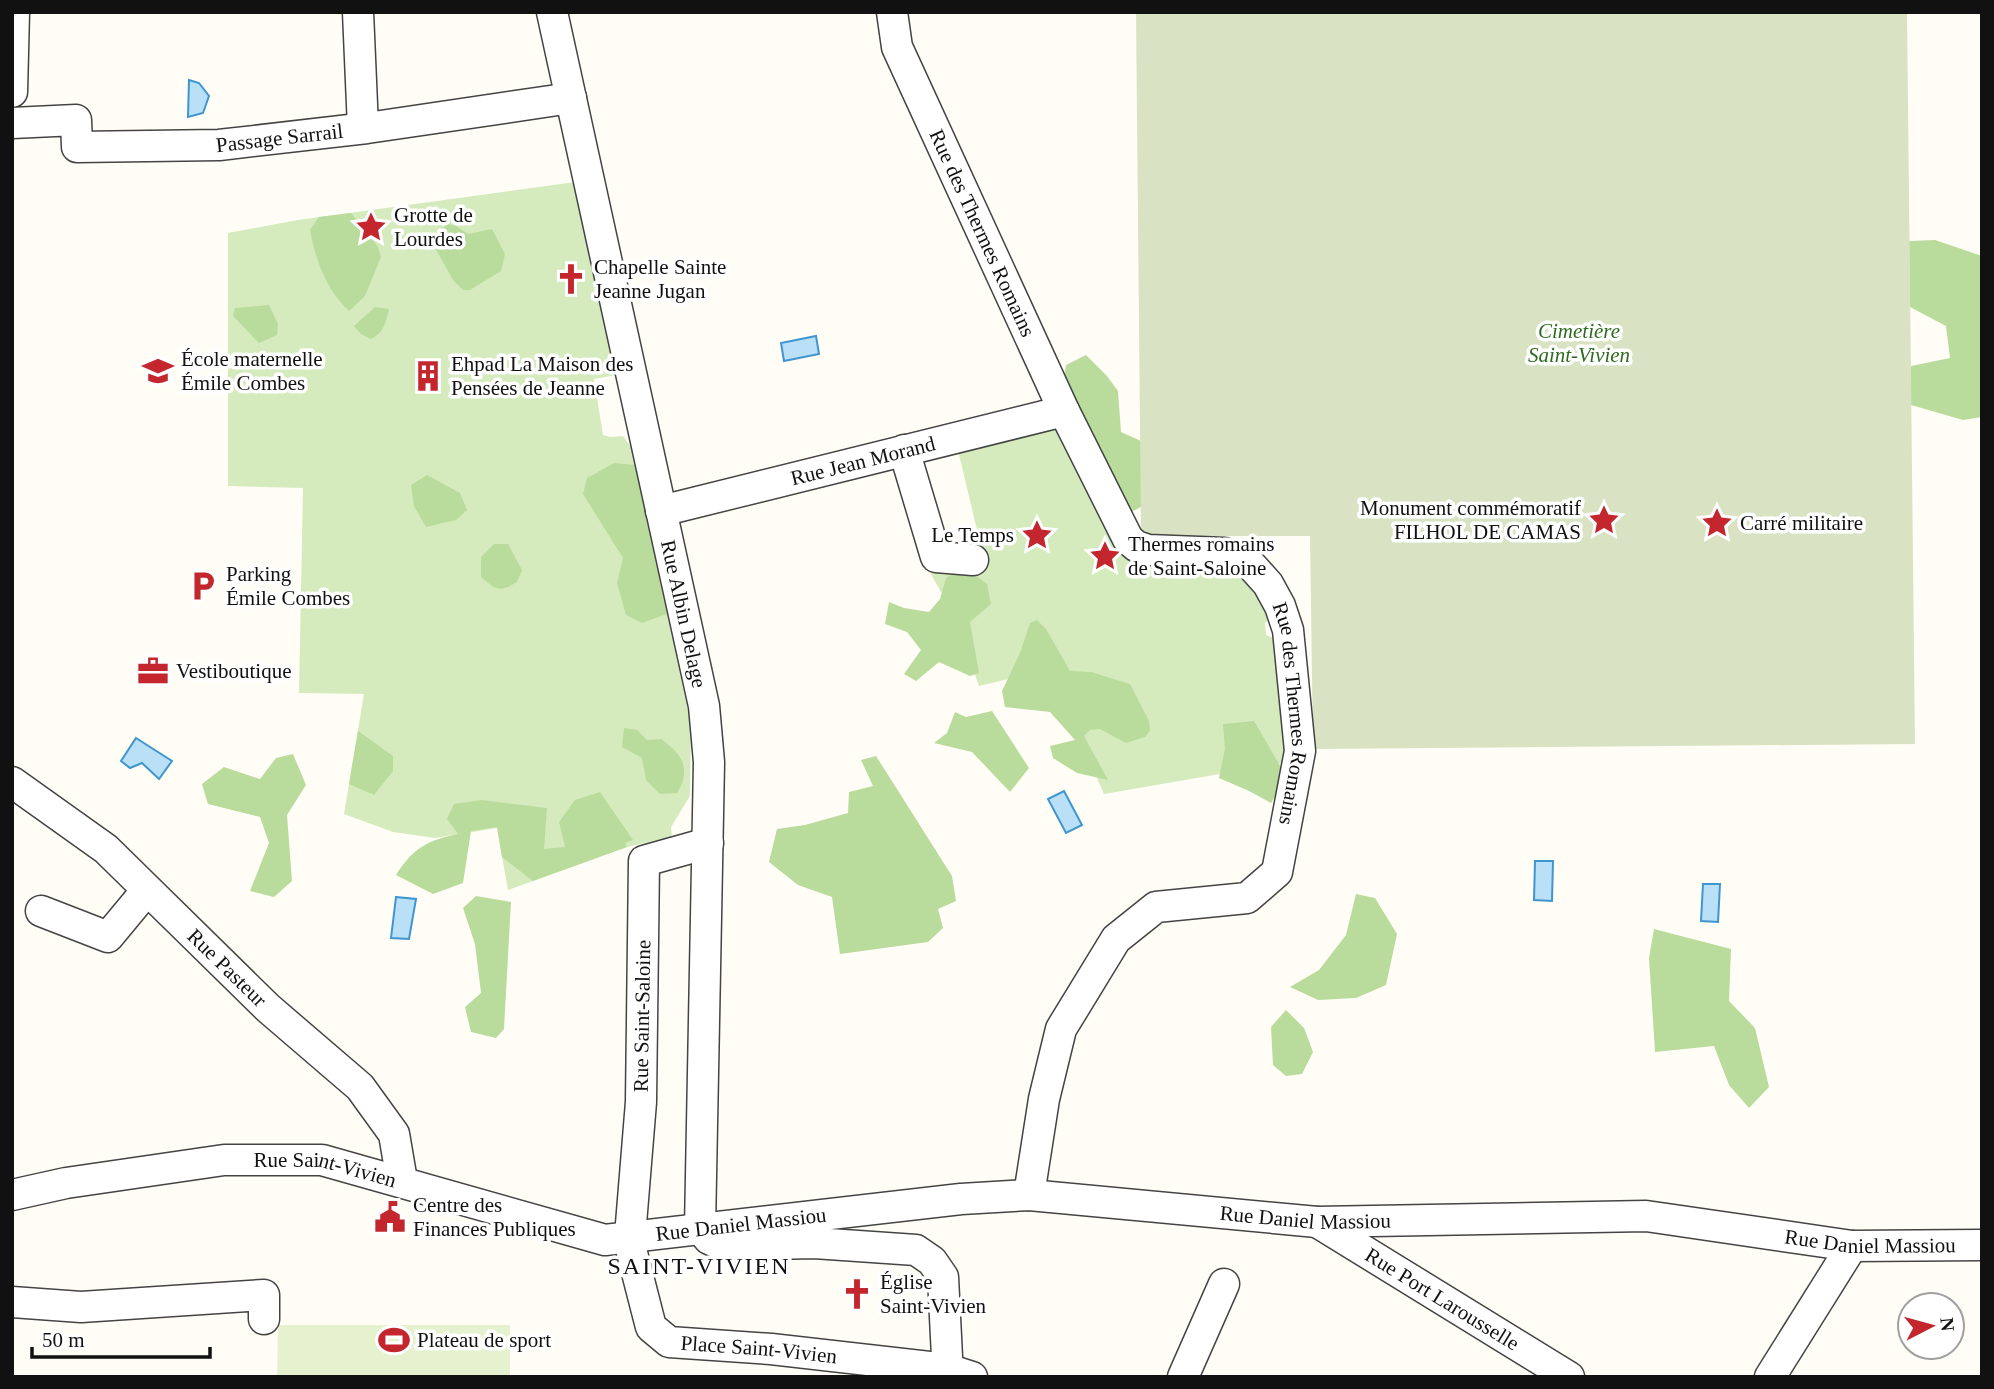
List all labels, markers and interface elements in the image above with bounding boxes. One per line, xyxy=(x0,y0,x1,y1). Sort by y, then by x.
street label: Passage Sarrail xyxy=(215,119,345,157)
street label: Rue des Thermes Romains xyxy=(924,126,1040,340)
place label: Grotte de Lourdes xyxy=(394,203,473,251)
place icon: Grotte de Lourdes xyxy=(354,210,388,244)
place label: Chapelle Sainte Jeanne Jugan xyxy=(594,255,726,303)
church icon: Chapelle Sainte Jeanne Jugan xyxy=(554,262,588,296)
park label: Cimetière Saint-Vivien xyxy=(1528,319,1630,367)
place label: École maternelle Émile Combes xyxy=(181,347,323,395)
place label: Ehpad La Maison des Pensées de Jeanne xyxy=(451,352,634,400)
school or university icon: École maternelle Émile Combes xyxy=(141,354,175,388)
building icon: Ehpad La Maison des Pensées de Jeanne xyxy=(411,359,445,393)
street label: Rue Jean Morand xyxy=(788,431,938,490)
place label: Monument commémoratif FILHOL DE CAMAS xyxy=(1360,496,1581,544)
place icon: Monument commémoratif FILHOL DE CAMAS xyxy=(1587,503,1621,537)
place icon: Carré militaire xyxy=(1700,506,1734,540)
place label: Carré militaire xyxy=(1740,511,1863,535)
place icon: Le Temps xyxy=(1020,518,1054,552)
place label: Le Temps xyxy=(931,523,1014,547)
place label: Thermes romains de Saint-Saloine xyxy=(1128,532,1274,580)
street label: Rue Albin Delage xyxy=(656,538,712,690)
place icon: Thermes romains de Saint-Saloine xyxy=(1088,539,1122,573)
place label: Parking Émile Combes xyxy=(226,562,350,610)
parking icon: Parking Émile Combes xyxy=(186,569,220,603)
street label: Rue des Thermes Romains xyxy=(1268,599,1312,827)
office icon: Vestiboutique xyxy=(136,654,170,688)
place label: Vestiboutique xyxy=(176,659,292,683)
street label: Rue Pasteur xyxy=(183,924,271,1012)
street label: Rue Saint-Saloine xyxy=(629,940,655,1092)
street label: Rue Saint-Vivien xyxy=(253,1148,399,1193)
place label: Centre des Finances Publiques xyxy=(413,1193,576,1241)
public building icon: Centre des Finances Publiques xyxy=(373,1200,407,1234)
street label: Rue Daniel Massiou xyxy=(1219,1201,1392,1234)
street label: Rue Daniel Massiou xyxy=(654,1203,828,1246)
street label: Rue Daniel Massiou xyxy=(1783,1224,1956,1258)
street label: Rue Port Larousselle xyxy=(1361,1243,1524,1355)
district label: SAINT-VIVIEN xyxy=(607,1253,791,1279)
place label: Église Saint-Vivien xyxy=(880,1270,987,1318)
church icon: Église Saint-Vivien xyxy=(840,1277,874,1311)
north arrow xyxy=(1896,1291,1966,1361)
scale bar xyxy=(32,1316,210,1360)
text: N xyxy=(1936,1316,1959,1332)
sports icon: Plateau de sport xyxy=(377,1323,411,1357)
text: 50 m xyxy=(42,1328,85,1352)
place label: Plateau de sport xyxy=(417,1328,551,1352)
street label: Place Saint-Vivien xyxy=(680,1331,839,1368)

